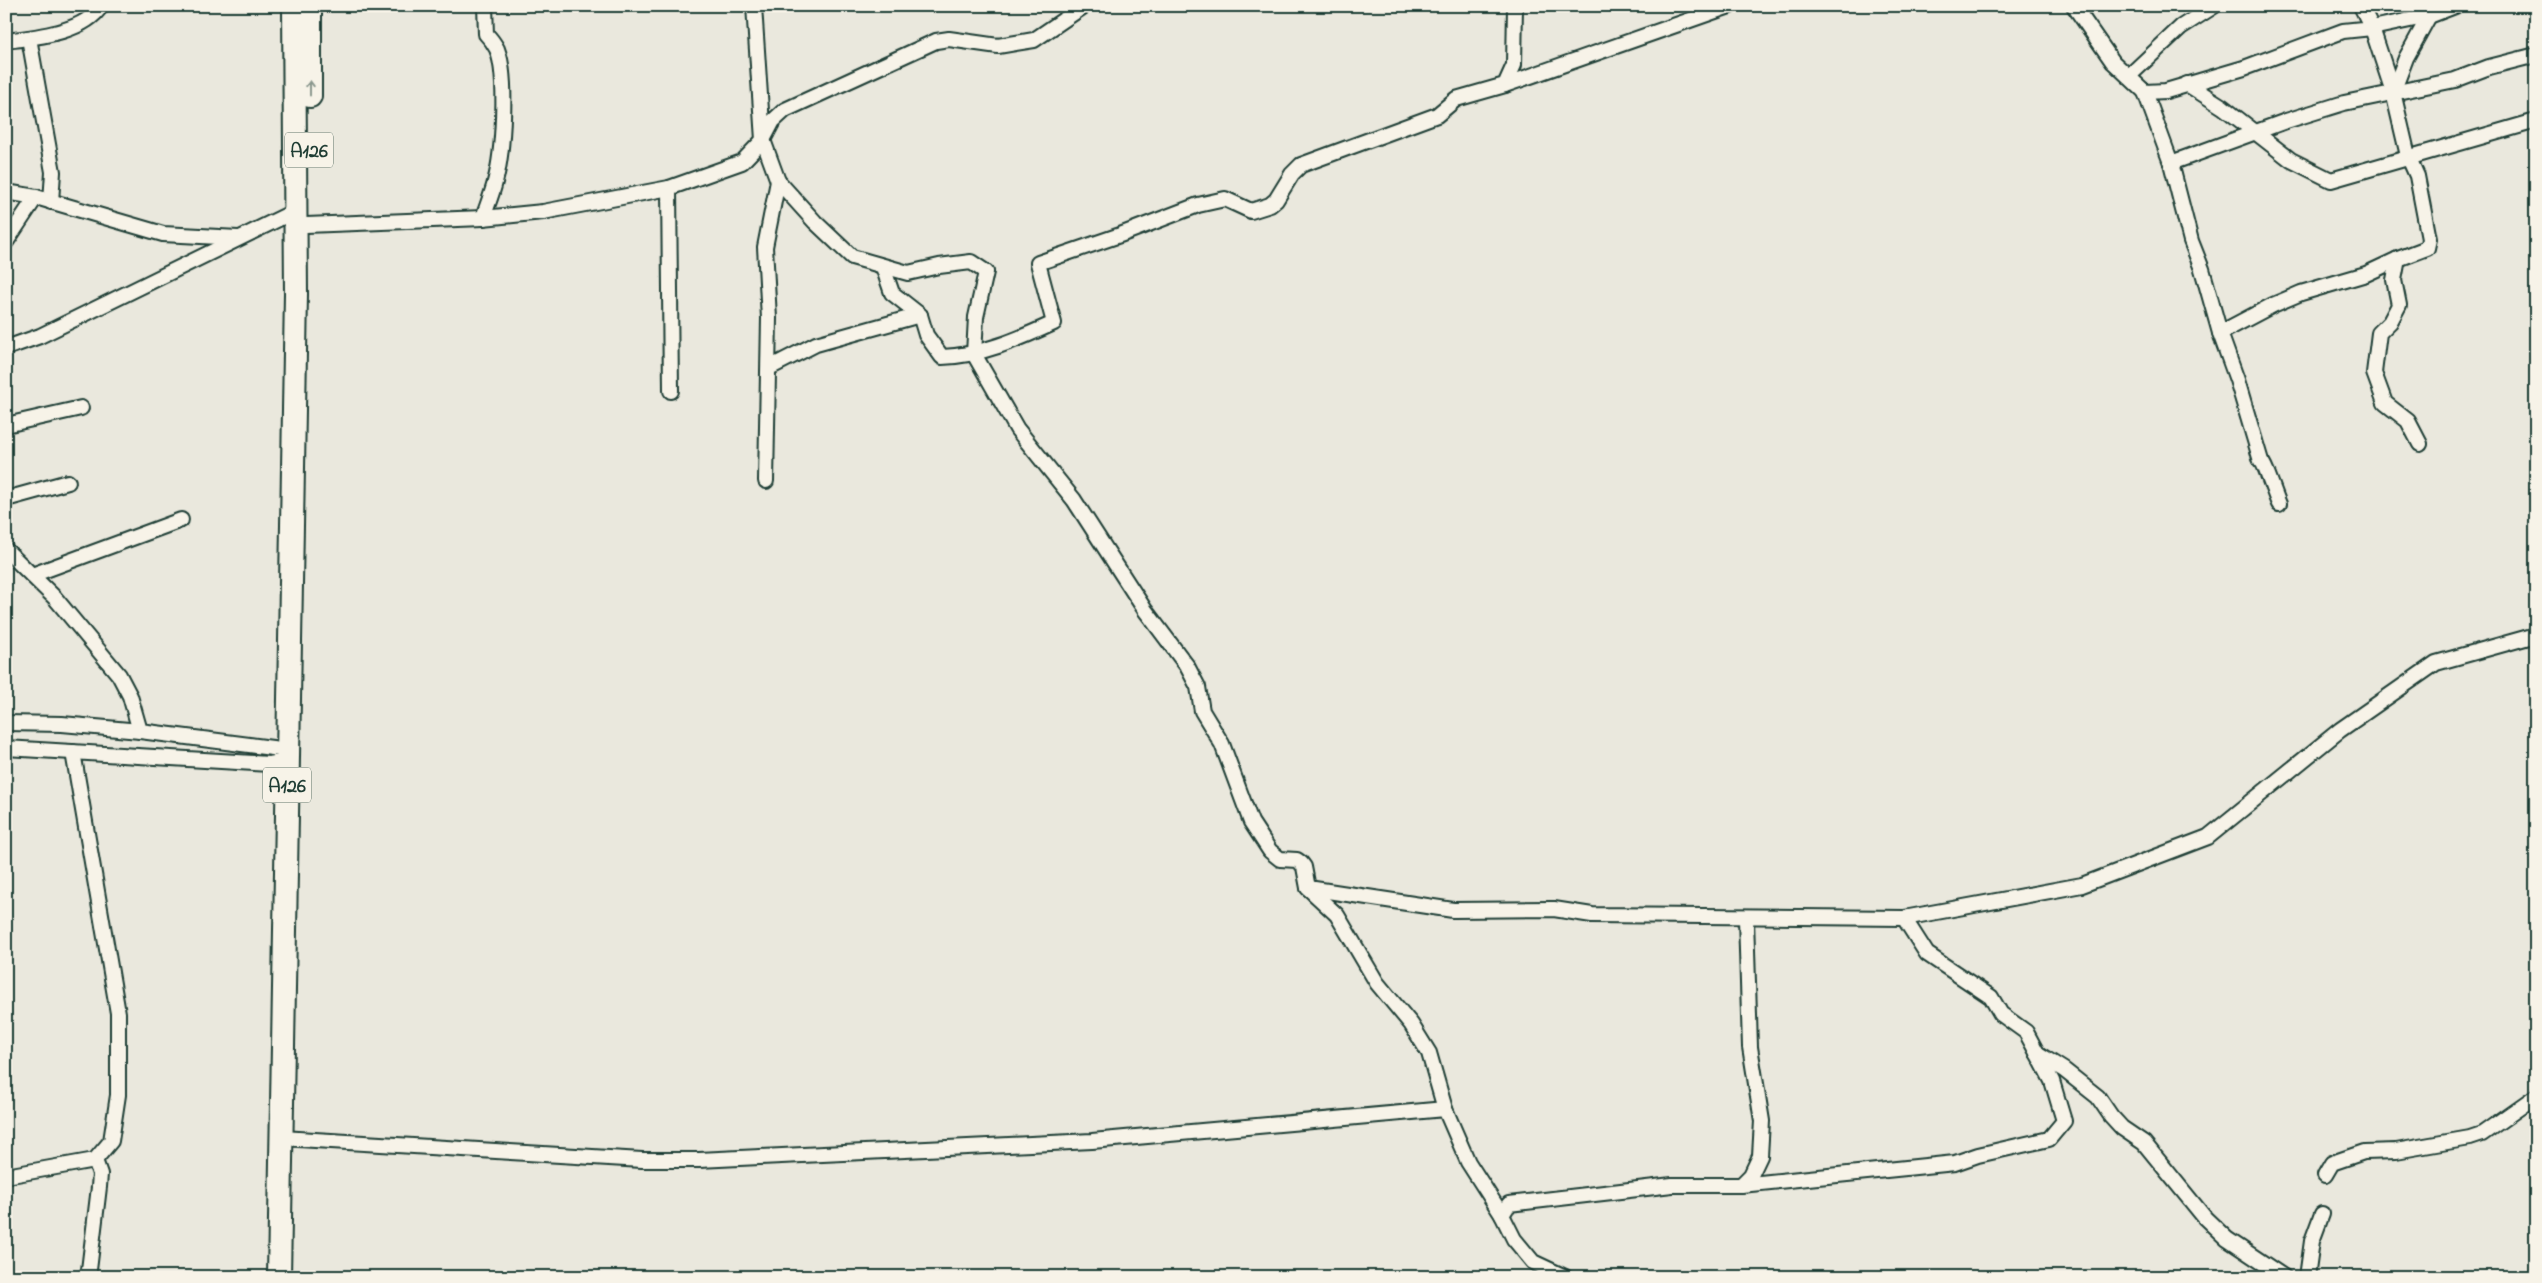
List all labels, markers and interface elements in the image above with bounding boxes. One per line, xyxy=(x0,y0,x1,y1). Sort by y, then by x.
one-way arrow xyxy=(305,81,315,97)
road number: A126 xyxy=(285,132,333,168)
road number: A126 xyxy=(263,768,311,802)

